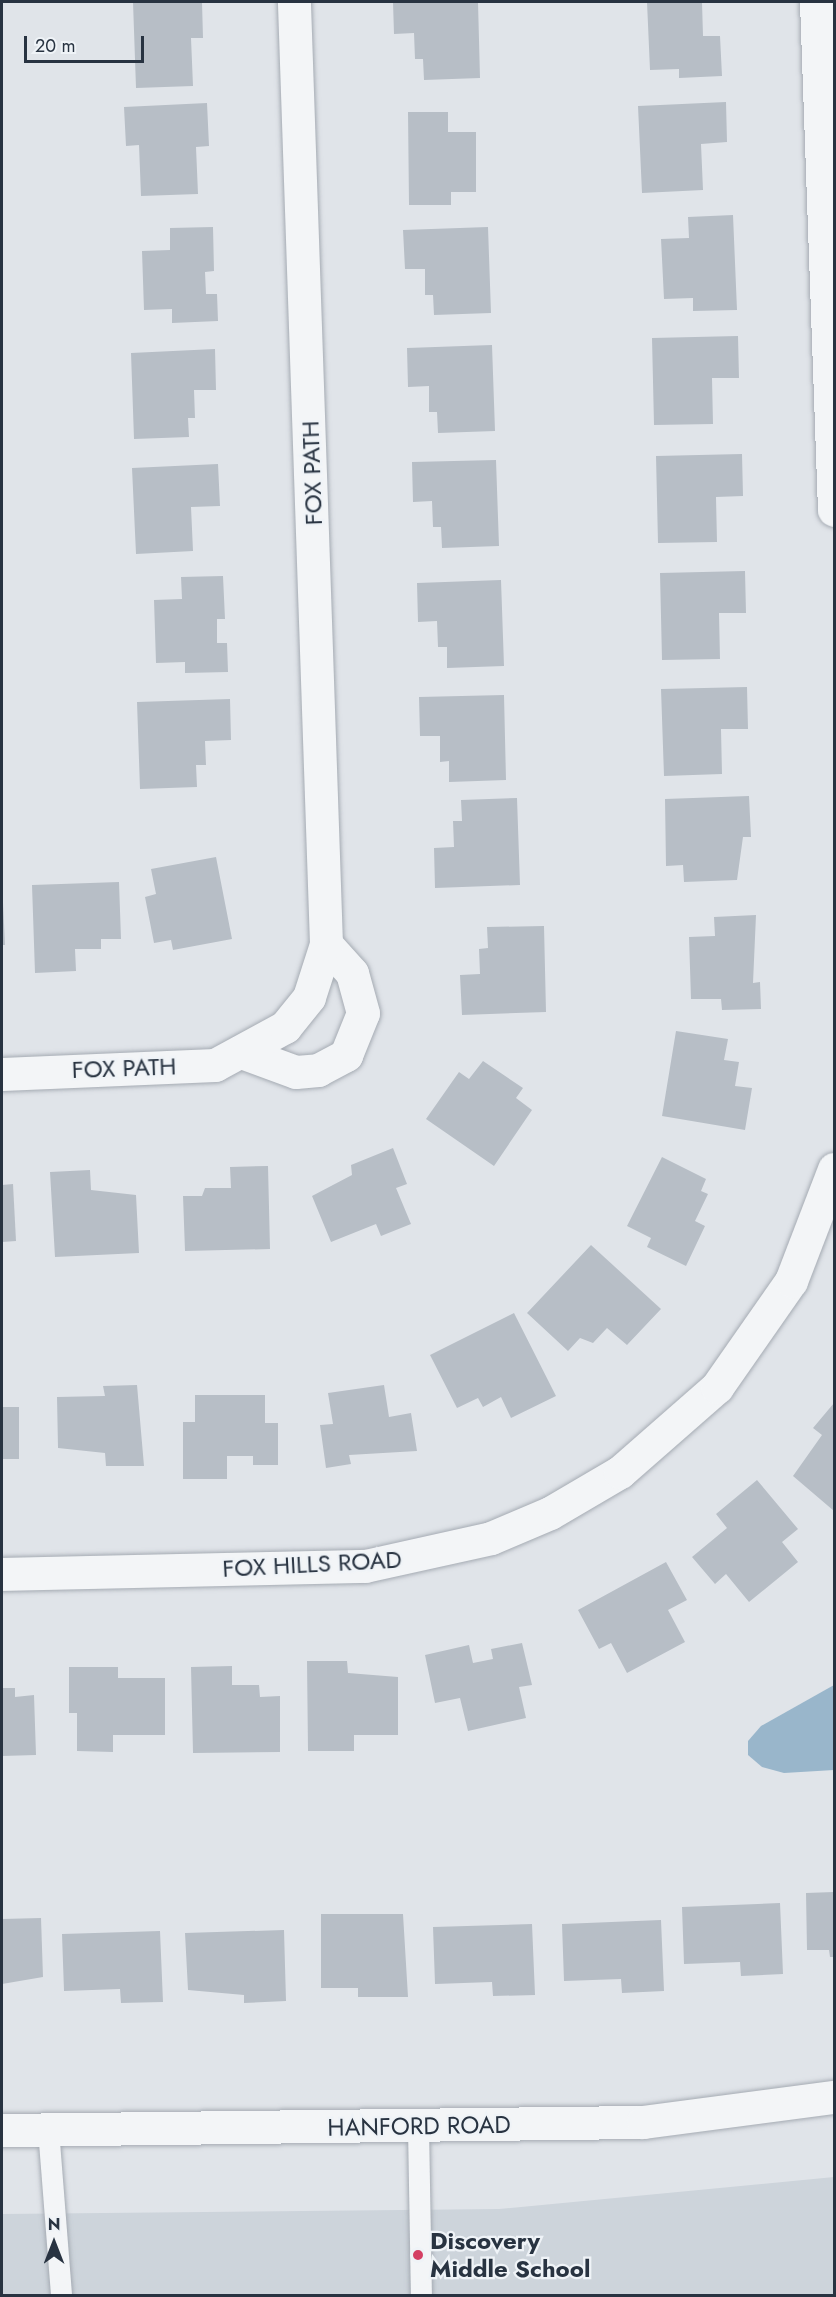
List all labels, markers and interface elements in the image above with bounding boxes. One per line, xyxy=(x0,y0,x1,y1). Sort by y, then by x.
scale bar xyxy=(27,24,147,62)
text: 20 m xyxy=(35,33,75,59)
street label: FOX PATH xyxy=(296,420,328,526)
street label: FOX PATH xyxy=(71,1052,177,1084)
street label: FOX HILLS ROAD xyxy=(222,1545,402,1583)
street label: HANFORD ROAD xyxy=(327,2110,511,2142)
north arrow xyxy=(24,2213,84,2273)
text: N xyxy=(48,2213,60,2236)
place label: Discovery Middle School xyxy=(430,2227,590,2283)
marker: Discovery Middle School xyxy=(411,2248,425,2262)

